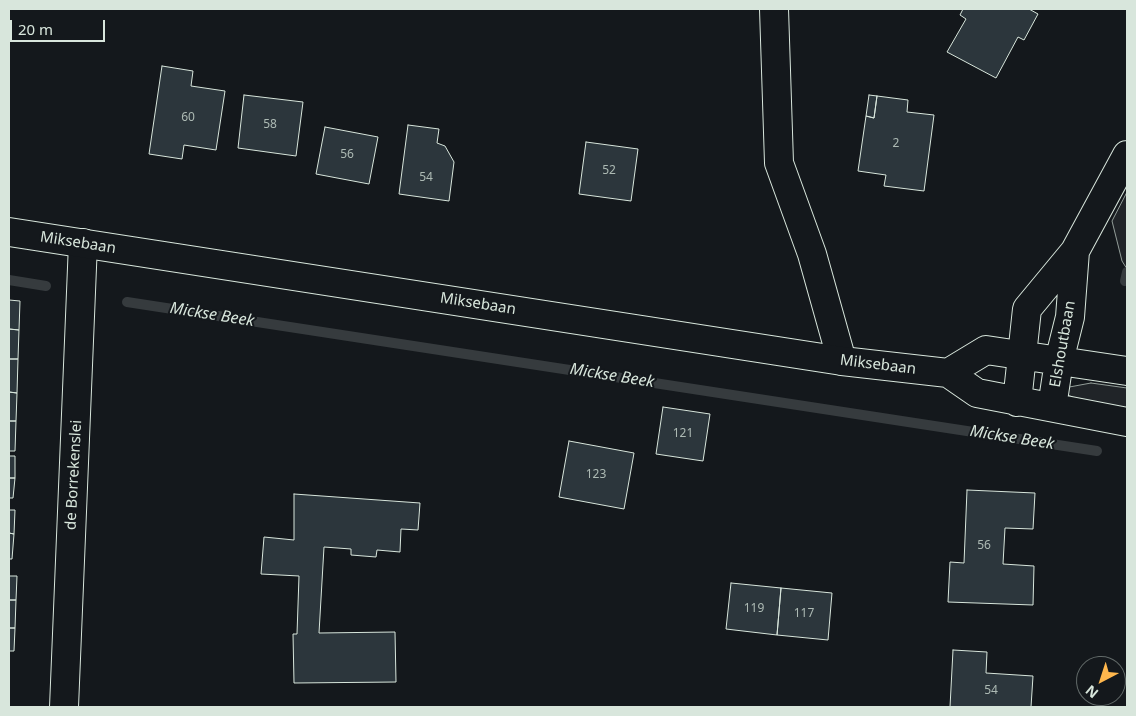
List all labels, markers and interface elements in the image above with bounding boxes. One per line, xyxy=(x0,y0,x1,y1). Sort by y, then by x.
scale bar xyxy=(12,10,108,42)
text: 20 m xyxy=(18,19,53,39)
house number: 60 xyxy=(181,111,195,125)
house number: 58 xyxy=(263,118,277,132)
house number: 2 xyxy=(893,137,899,151)
house number: 56 xyxy=(340,148,354,162)
house number: 52 xyxy=(602,164,616,178)
house number: 54 xyxy=(419,171,433,185)
street label: Miksebaan xyxy=(39,228,117,258)
street label: Miksebaan xyxy=(439,289,517,319)
water label: Mickse Beek xyxy=(168,299,256,331)
street label: Elshoutbaan xyxy=(1047,299,1079,389)
street label: Miksebaan xyxy=(839,351,917,379)
water label: Mickse Beek xyxy=(568,360,656,392)
street label: de Borrekenslei xyxy=(62,420,86,530)
water label: Mickse Beek xyxy=(968,422,1056,454)
house number: 121 xyxy=(673,427,693,441)
house number: 123 xyxy=(586,468,606,482)
house number: 56 xyxy=(977,539,991,553)
house number: 119 xyxy=(744,602,764,616)
house number: 117 xyxy=(794,607,814,621)
north arrow xyxy=(1076,656,1126,706)
text: N xyxy=(1081,681,1102,703)
house number: 54 xyxy=(984,684,998,698)

